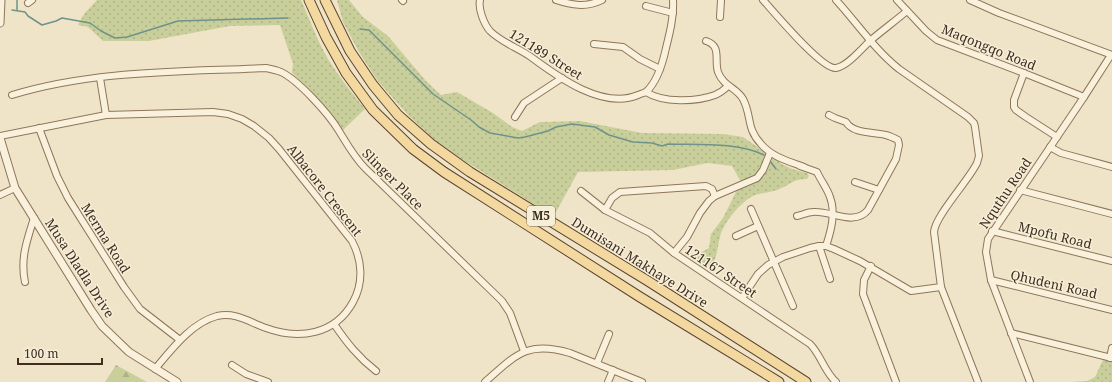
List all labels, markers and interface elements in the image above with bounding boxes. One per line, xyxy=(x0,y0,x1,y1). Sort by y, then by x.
street label: Maqongqo Road xyxy=(939,20,1039,74)
street label: 121189 Street xyxy=(506,24,586,84)
street label: Albacore Crescent xyxy=(283,140,367,240)
street label: Slinger Place xyxy=(358,144,428,214)
street label: Nquthu Road xyxy=(975,154,1035,232)
street label: Merma Road xyxy=(77,199,135,277)
road number: M5 xyxy=(527,206,555,226)
street label: Dumisani Makhaye Drive xyxy=(568,213,712,311)
street label: Musa Dladla Drive xyxy=(41,215,119,321)
street label: Mpofu Road xyxy=(1016,217,1094,253)
street label: 121167 Street xyxy=(681,240,761,302)
street label: Qhudeni Road xyxy=(1009,265,1099,303)
scale bar xyxy=(18,340,102,366)
text: 100 m xyxy=(24,345,59,362)

